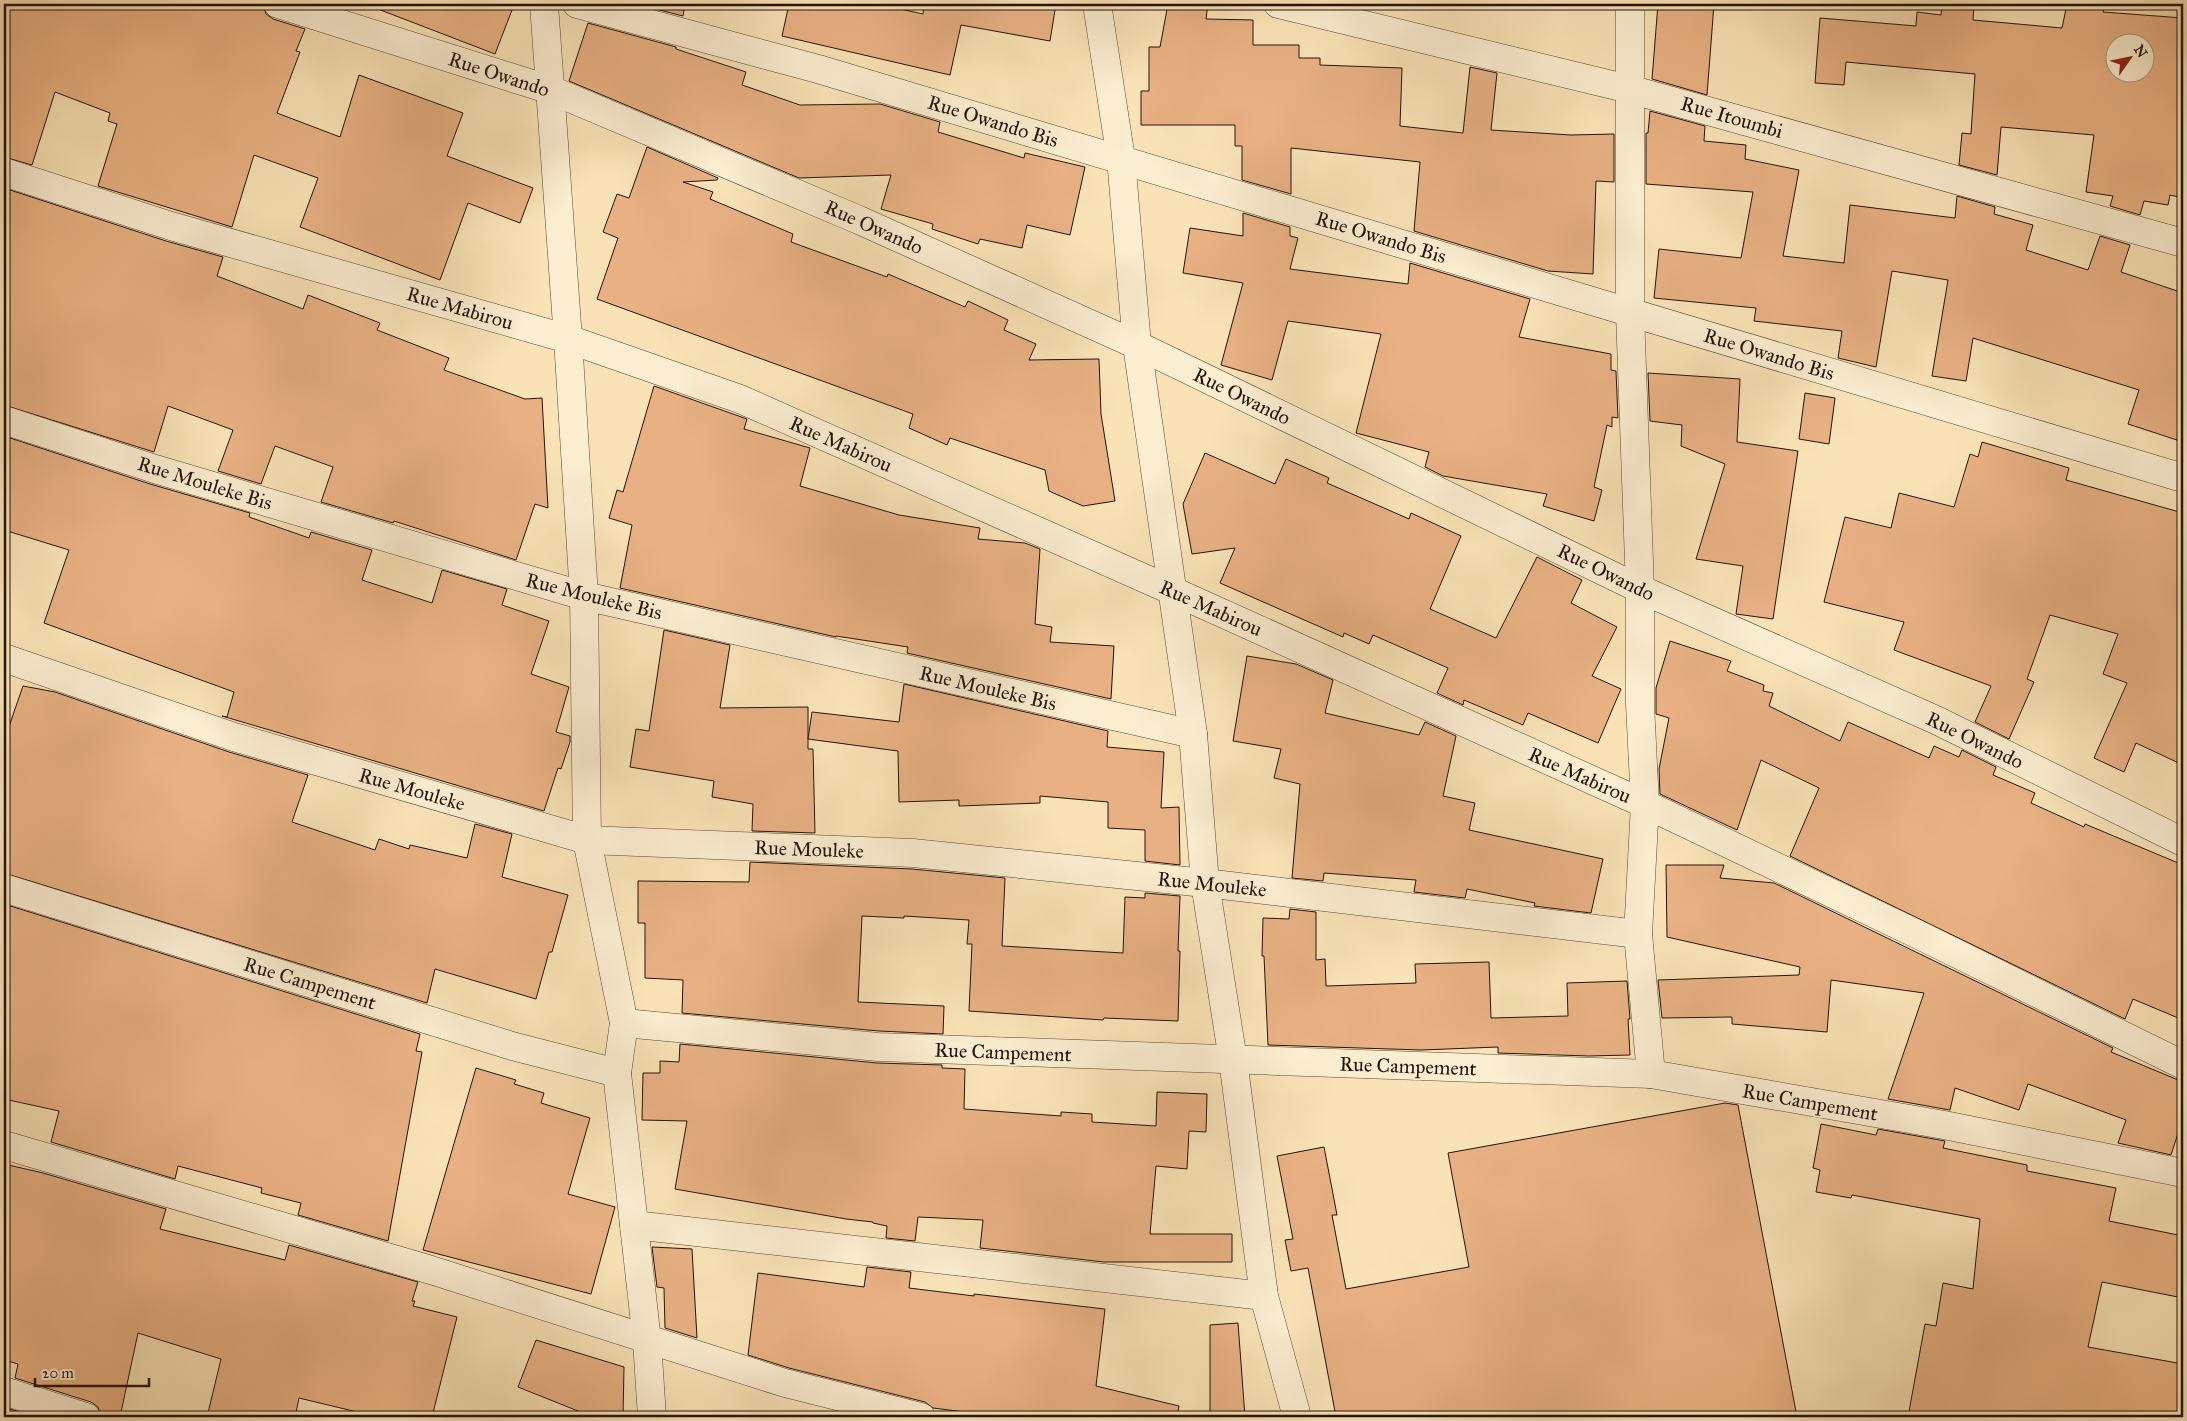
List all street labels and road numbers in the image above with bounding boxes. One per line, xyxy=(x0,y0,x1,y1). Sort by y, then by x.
street label: Rue Owando xyxy=(445,46,553,102)
street label: Rue Owando Bis xyxy=(925,90,1061,152)
street label: Rue Itoumbi xyxy=(1678,91,1786,143)
street label: Rue Owando xyxy=(821,195,927,259)
street label: Rue Owando Bis xyxy=(1313,206,1449,268)
street label: Rue Mabirou xyxy=(404,281,516,335)
street label: Rue Owando Bis xyxy=(1701,323,1837,385)
street label: Rue Owando xyxy=(1190,362,1294,430)
street label: Rue Mabirou xyxy=(786,411,896,477)
street label: Rue Mouleke Bis xyxy=(135,451,275,515)
street label: Rue Owando xyxy=(1554,538,1658,606)
street label: Rue Mouleke Bis xyxy=(523,567,665,625)
street label: Rue Mabirou xyxy=(1156,575,1266,641)
street label: Rue Mouleke Bis xyxy=(917,661,1059,715)
street label: Rue Owando xyxy=(1923,706,2027,774)
street label: Rue Mabirou xyxy=(1525,742,1635,808)
street label: Rue Mouleke xyxy=(356,762,468,816)
street label: Rue Mouleke xyxy=(754,835,864,863)
street label: Rue Mouleke xyxy=(1156,866,1268,902)
street label: Rue Campement xyxy=(241,951,379,1015)
street label: Rue Campement xyxy=(934,1038,1072,1066)
street label: Rue Campement xyxy=(1339,1052,1477,1080)
street label: Rue Campement xyxy=(1740,1078,1880,1126)

